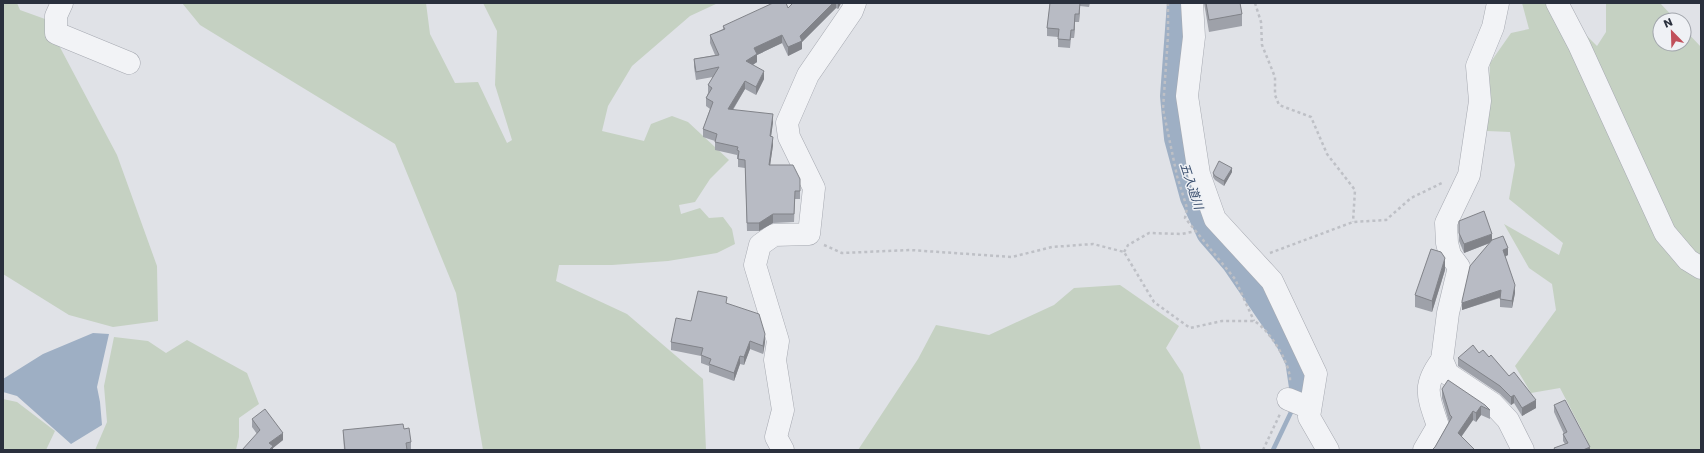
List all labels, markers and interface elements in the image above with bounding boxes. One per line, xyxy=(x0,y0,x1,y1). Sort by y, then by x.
north arrow xyxy=(1652,12,1692,52)
text: N xyxy=(1661,14,1675,32)
water label: 五入道川 xyxy=(1176,161,1208,213)

